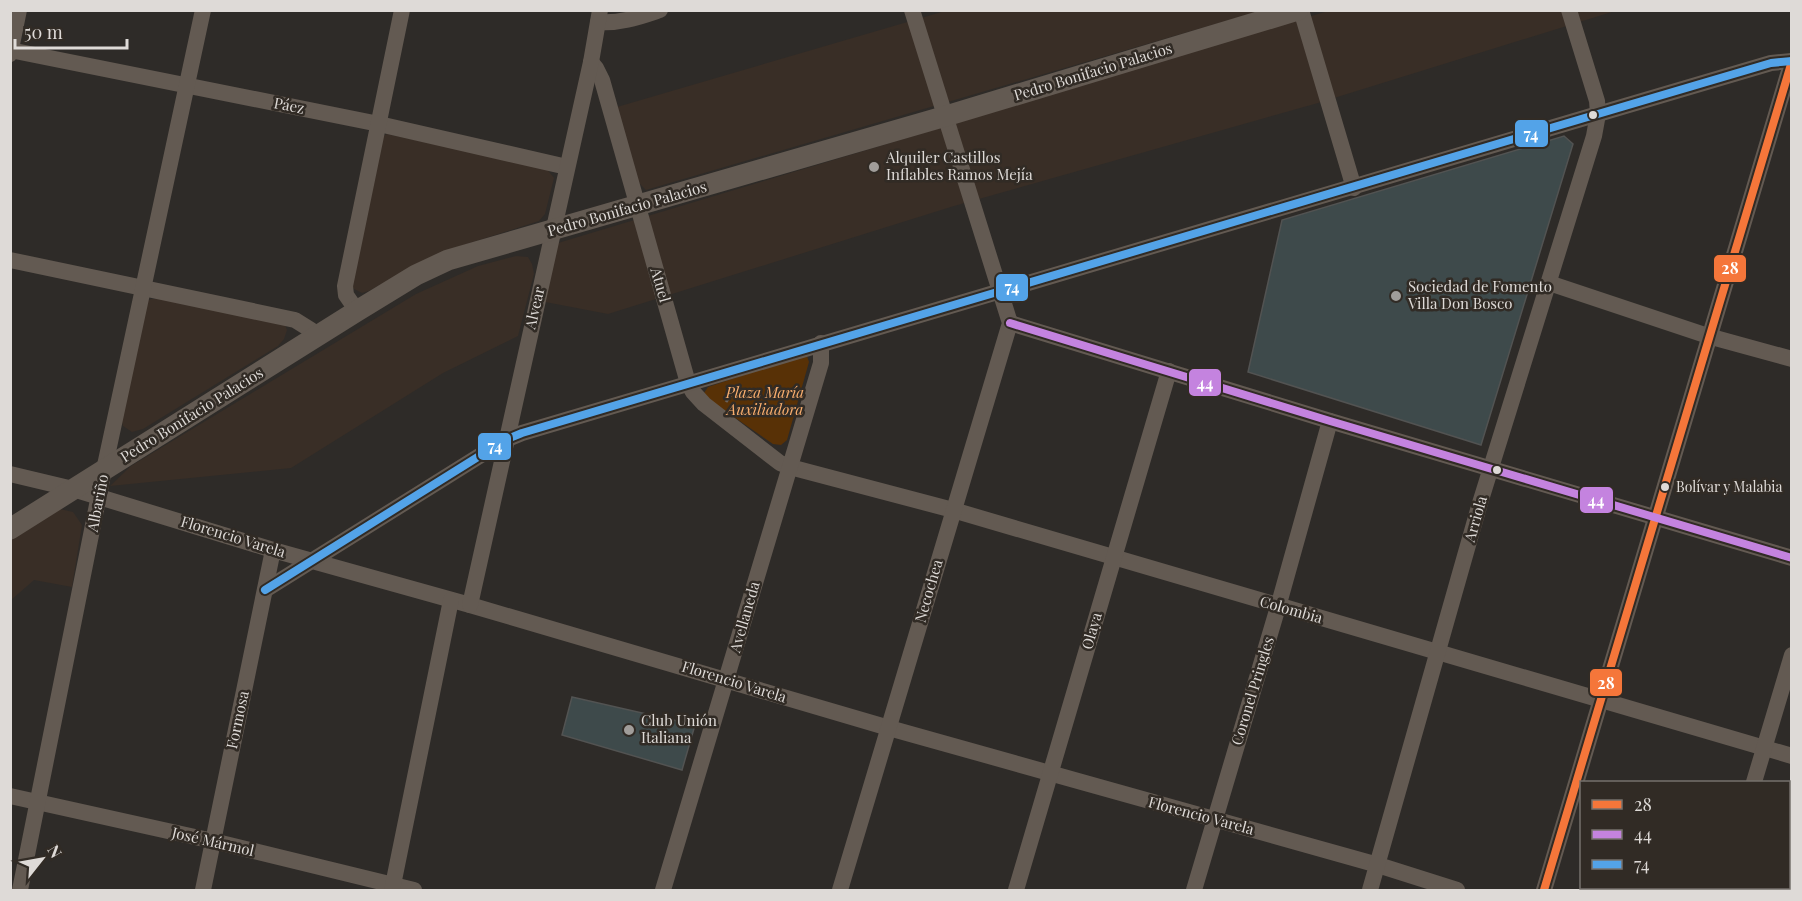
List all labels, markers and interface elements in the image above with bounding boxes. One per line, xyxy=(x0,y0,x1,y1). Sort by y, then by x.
scale bar xyxy=(15,12,128,50)
text: 50 m xyxy=(24,20,63,44)
street label: Pedro Bonifacio Palacios xyxy=(1011,37,1174,105)
street label: Páez xyxy=(272,92,306,118)
unlabelled marker xyxy=(1587,109,1599,121)
line badge: 74 xyxy=(1514,119,1549,148)
text: 74 xyxy=(1524,123,1538,144)
place label: Alquiler Castillos Inflables Ramos Mejía xyxy=(885,147,1033,184)
marker: Alquiler Castillos Inflables Ramos Mejía xyxy=(867,160,881,174)
street label: Pedro Bonifacio Palacios xyxy=(545,176,709,240)
line badge: 28 xyxy=(1713,254,1747,283)
text: 28 xyxy=(1721,257,1739,278)
street label: Atuel xyxy=(646,264,675,304)
line badge: 74 xyxy=(995,273,1029,302)
text: 74 xyxy=(1005,276,1019,297)
place label: Sociedad de Fomento Villa Don Bosco xyxy=(1407,276,1552,313)
street label: Alvear xyxy=(519,284,549,332)
marker: Sociedad de Fomento Villa Don Bosco xyxy=(1389,289,1403,303)
street label: Pedro Bonifacio Palacios xyxy=(116,362,267,466)
line badge: 44 xyxy=(1188,368,1222,397)
text: 44 xyxy=(1197,372,1213,393)
park label: Plaza María Auxiliadora xyxy=(725,382,804,419)
line badge: 74 xyxy=(477,432,512,461)
text: 74 xyxy=(488,435,502,456)
unlabelled marker xyxy=(1491,464,1503,476)
street label: Albariño xyxy=(81,472,112,534)
place label: Bolívar y Malabia xyxy=(1676,477,1782,496)
marker: Bolívar y Malabia xyxy=(1659,481,1671,493)
line badge: 44 xyxy=(1579,486,1614,514)
text: 44 xyxy=(1588,489,1604,510)
street label: Arriola xyxy=(1459,493,1491,545)
street label: Florencio Varela xyxy=(178,511,289,562)
street label: Necochea xyxy=(910,556,947,625)
street label: Avellaneda xyxy=(724,578,764,656)
street label: Colombia xyxy=(1258,591,1325,628)
street label: Olaya xyxy=(1076,609,1106,652)
street label: Coronel Pringles xyxy=(1226,634,1278,748)
street label: Florencio Varela xyxy=(679,656,790,707)
line badge: 28 xyxy=(1589,668,1623,697)
text: 28 xyxy=(1597,672,1615,693)
street label: Formosa xyxy=(221,688,253,751)
place label: Club Unión Italiana xyxy=(641,710,717,747)
marker: Club Unión Italiana xyxy=(622,723,636,737)
legend xyxy=(1580,781,1790,889)
street label: Florencio Varela xyxy=(1146,791,1257,839)
text: 28 xyxy=(1634,792,1652,816)
street label: José Mármol xyxy=(169,822,256,860)
text: 44 xyxy=(1634,822,1652,846)
north arrow xyxy=(12,829,72,889)
text: N xyxy=(43,841,67,862)
text: 74 xyxy=(1634,852,1650,876)

